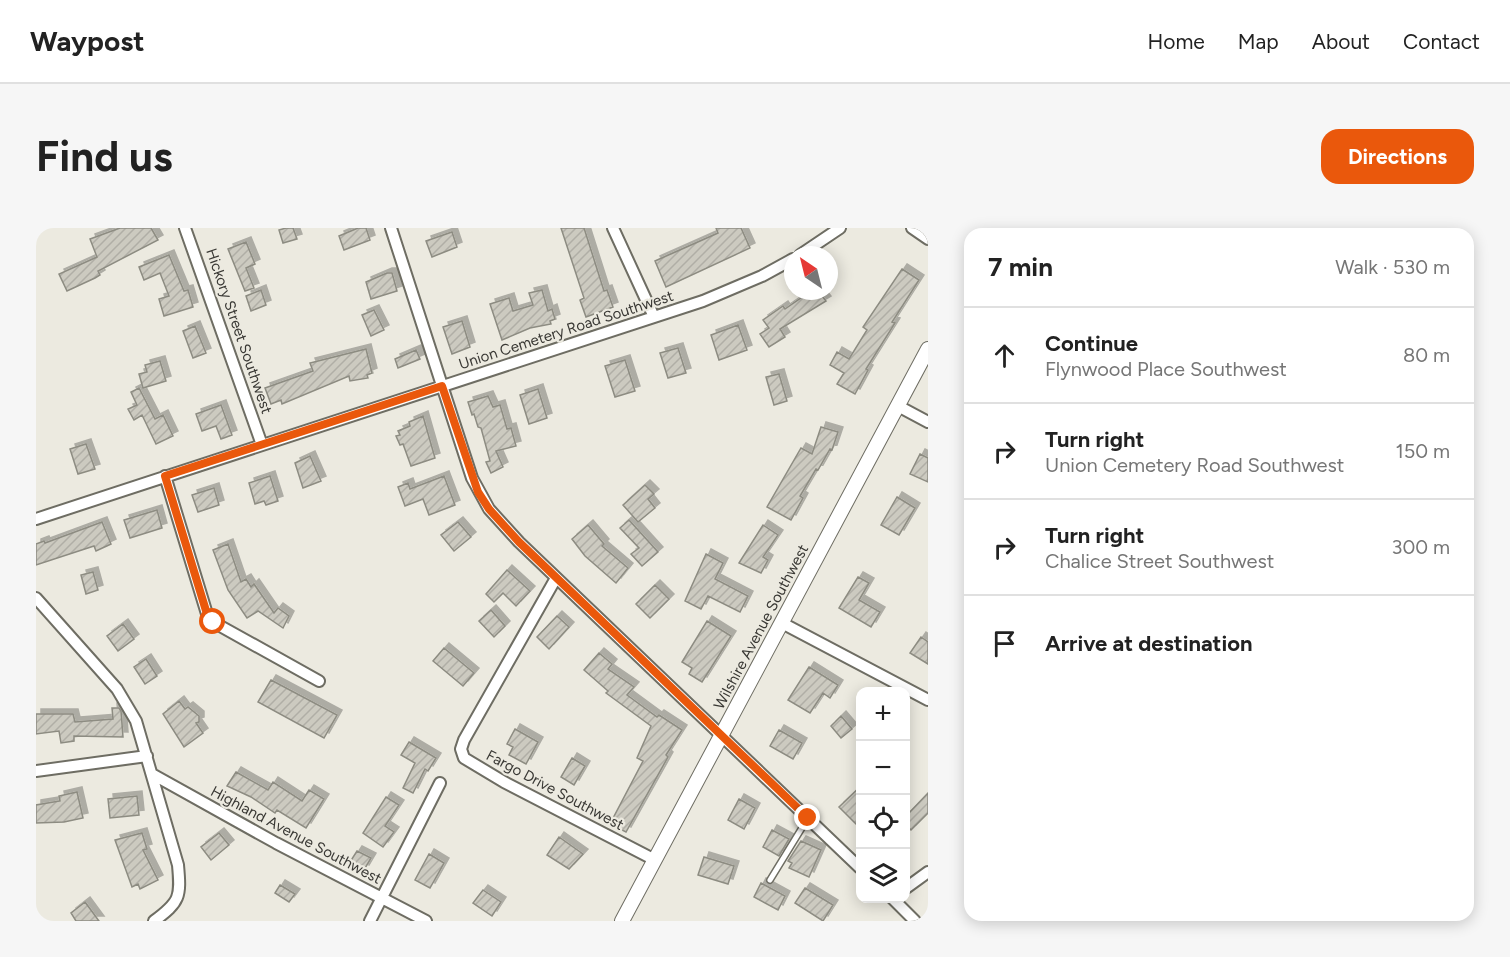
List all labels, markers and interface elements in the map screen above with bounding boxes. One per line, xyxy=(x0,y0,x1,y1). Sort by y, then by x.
text: Waypost xyxy=(30,24,144,58)
text: Home xyxy=(1148,29,1205,54)
text: Map xyxy=(1238,29,1279,54)
text: About xyxy=(1312,29,1370,54)
text: Contact xyxy=(1403,29,1480,54)
button: Directions xyxy=(1321,129,1474,184)
text: Find us xyxy=(36,131,173,182)
street label: Hickory Street Southwest xyxy=(202,246,276,416)
north arrow xyxy=(784,246,838,300)
text: 7 min xyxy=(988,251,1053,283)
text: Walk · 530 m xyxy=(1335,255,1450,279)
street label: Union Cemetery Road Southwest xyxy=(456,287,676,373)
text: Continue xyxy=(1045,330,1138,357)
icon: ahead xyxy=(988,339,1021,372)
text: 80 m xyxy=(1403,343,1450,367)
text: Flynwood Place Southwest xyxy=(1045,357,1287,381)
text: Turn right xyxy=(1045,426,1144,453)
icon: right xyxy=(988,435,1021,468)
text: 150 m xyxy=(1395,439,1450,463)
text: Union Cemetery Road Southwest xyxy=(1045,453,1344,477)
text: Turn right xyxy=(1045,522,1144,549)
icon: right xyxy=(988,531,1021,564)
text: 300 m xyxy=(1392,535,1450,559)
street label: Wilshire Avenue Southwest xyxy=(710,541,812,712)
text: Chalice Street Southwest xyxy=(1045,549,1274,573)
route start xyxy=(199,608,225,634)
icon: arrive xyxy=(988,627,1021,660)
text: Arrive at destination xyxy=(1045,630,1253,657)
map controls xyxy=(856,687,910,903)
button: + xyxy=(856,687,910,741)
button: − xyxy=(856,741,910,795)
street label: Fargo Drive Southwest xyxy=(483,746,627,834)
street label: Highland Avenue Southwest xyxy=(208,782,385,888)
button: locate xyxy=(856,795,910,849)
route end xyxy=(794,804,820,830)
button: layers xyxy=(856,849,910,903)

